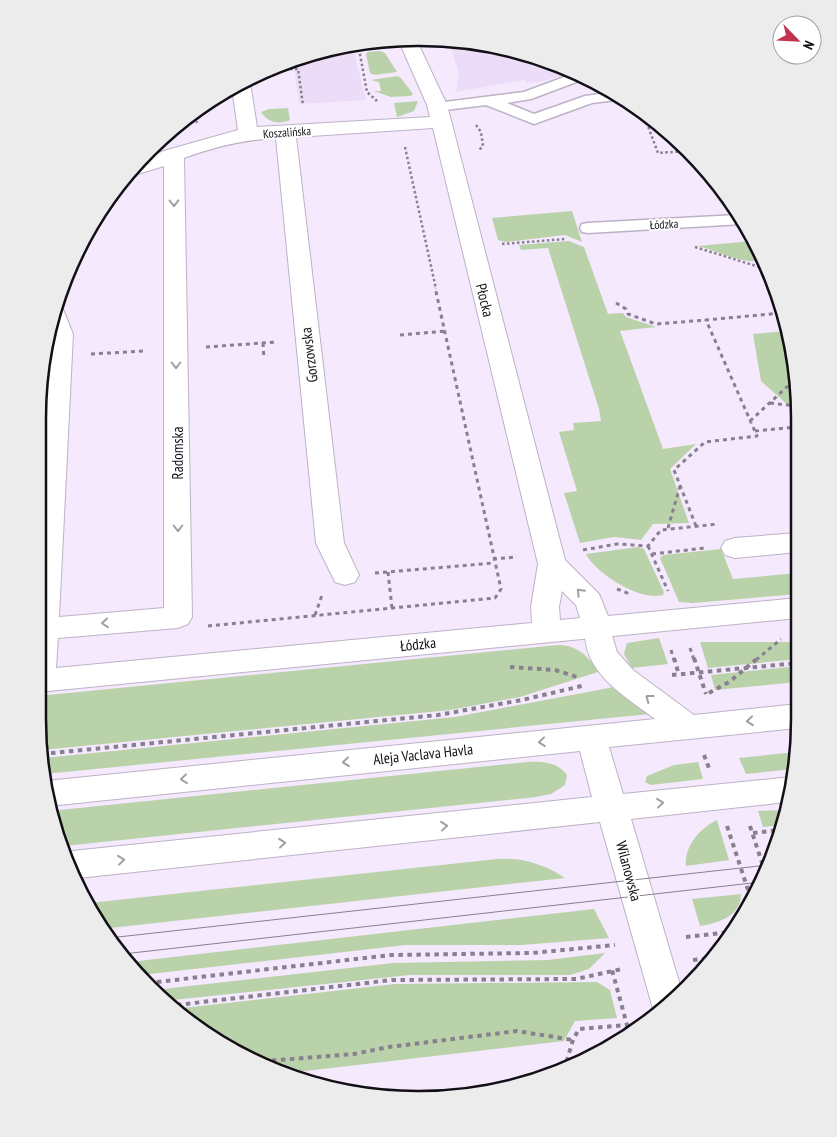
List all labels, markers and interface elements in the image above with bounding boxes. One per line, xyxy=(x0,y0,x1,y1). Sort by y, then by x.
north arrow xyxy=(772,15,822,65)
text: N xyxy=(799,38,819,52)
street label: Koszalińska xyxy=(263,123,312,141)
one-way arrow xyxy=(168,199,179,207)
street label: Łódzka xyxy=(649,216,679,232)
street label: Płocka xyxy=(472,281,498,319)
street label: Gorzowska xyxy=(296,326,322,384)
one-way arrow xyxy=(171,362,181,370)
street label: Radomska xyxy=(168,427,187,479)
one-way arrow xyxy=(172,524,183,532)
one-way arrow xyxy=(577,589,586,598)
one-way arrow xyxy=(101,618,109,629)
street label: Łódzka xyxy=(399,633,437,655)
one-way arrow xyxy=(646,695,655,703)
one-way arrow xyxy=(746,715,754,726)
one-way arrow xyxy=(538,736,546,747)
street label: Aleja Vaclava Havla xyxy=(372,739,474,769)
one-way arrow xyxy=(342,756,350,767)
one-way arrow xyxy=(180,773,188,784)
one-way arrow xyxy=(657,798,665,809)
one-way arrow xyxy=(440,821,448,832)
one-way arrow xyxy=(279,838,287,849)
street label: Wilanowska xyxy=(612,839,646,903)
one-way arrow xyxy=(117,855,125,866)

